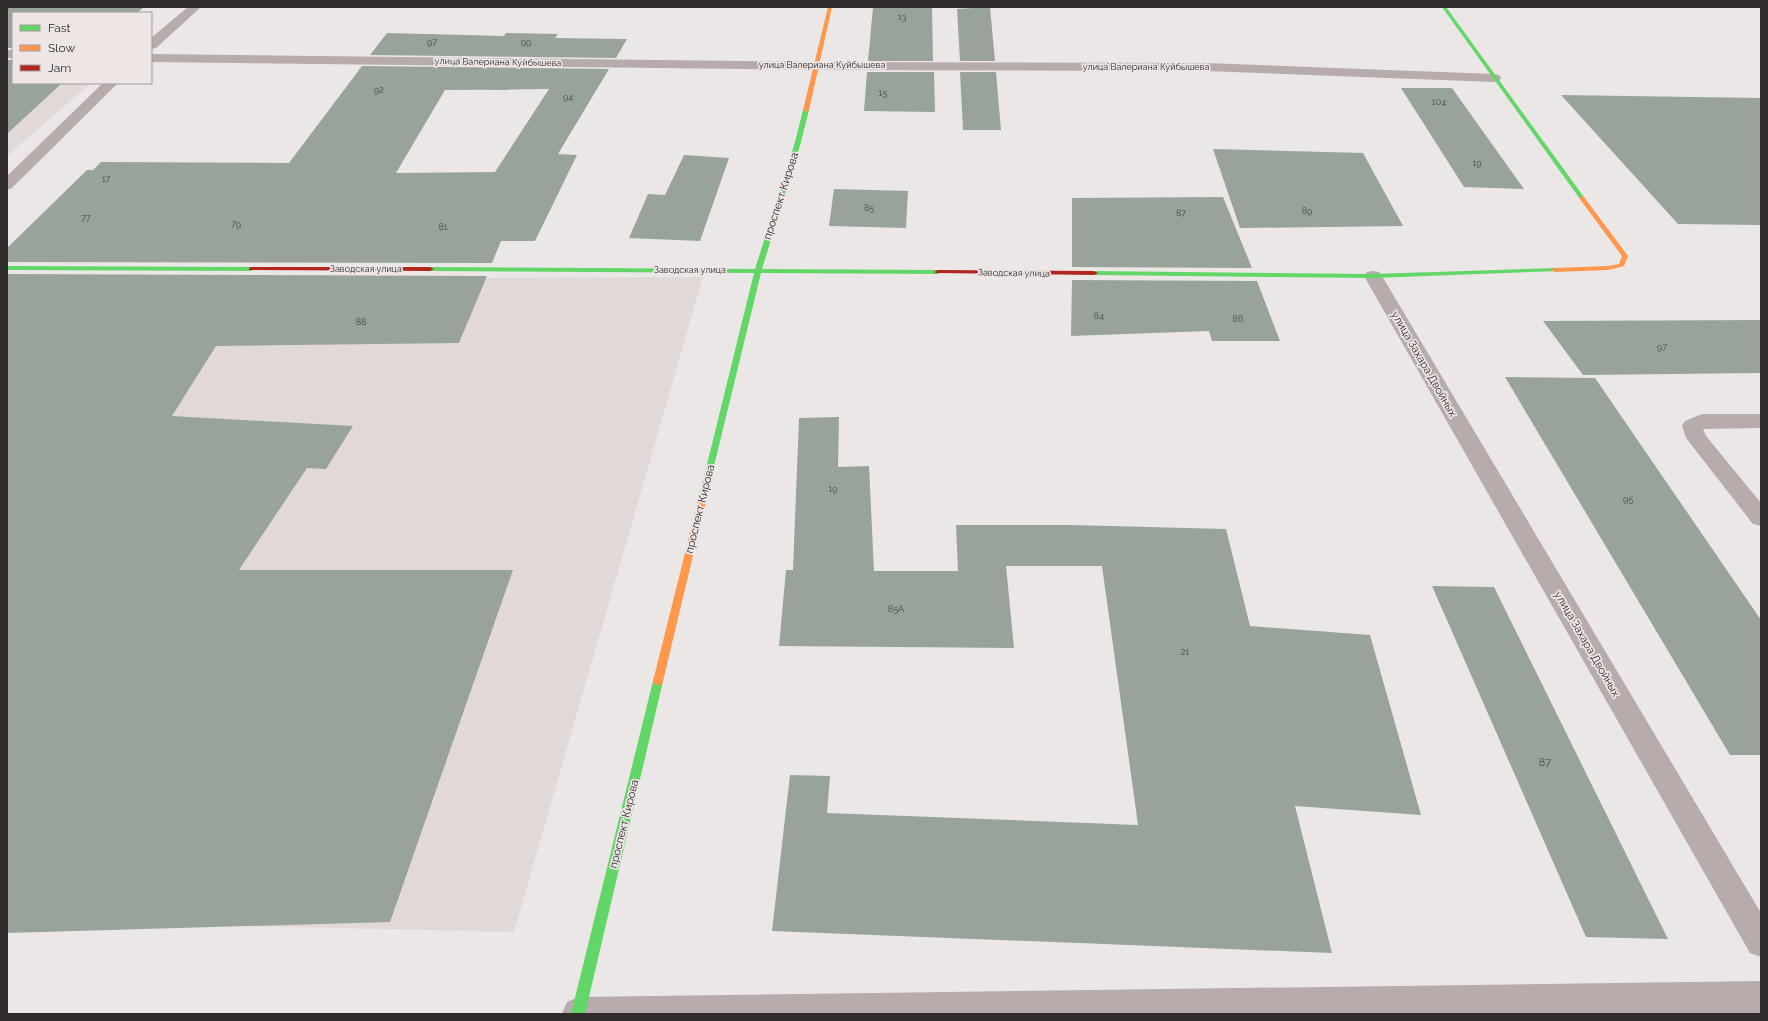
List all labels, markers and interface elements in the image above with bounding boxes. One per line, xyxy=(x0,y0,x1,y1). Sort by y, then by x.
legend xyxy=(12,12,152,84)
house number: 13 xyxy=(898,12,907,22)
text: Fast xyxy=(48,21,71,35)
house number: 97 xyxy=(427,37,437,47)
house number: 99 xyxy=(521,37,531,47)
text: Slow xyxy=(48,41,75,55)
street label: улица Валериана Куйбышева xyxy=(435,56,562,68)
street label: улица Валериана Куйбышева xyxy=(759,60,885,70)
text: Jam xyxy=(48,61,71,75)
street label: улица Валериана Куйбышева xyxy=(1083,62,1209,72)
house number: 92 xyxy=(374,85,384,95)
house number: 15 xyxy=(879,88,887,98)
house number: 94 xyxy=(563,92,573,102)
house number: 104 xyxy=(1432,97,1446,107)
street label: проспект Кирова xyxy=(761,151,801,241)
house number: 19 xyxy=(1472,158,1482,168)
house number: 17 xyxy=(102,174,110,184)
house number: 85 xyxy=(864,203,874,213)
house number: 89 xyxy=(1302,206,1312,216)
house number: 87 xyxy=(1176,208,1186,218)
house number: 77 xyxy=(81,213,91,223)
house number: 79 xyxy=(231,219,241,229)
house number: 81 xyxy=(438,222,448,232)
street label: Заводская улица xyxy=(330,264,402,274)
street label: Заводская улица xyxy=(654,265,726,275)
street label: Заводская улица xyxy=(978,267,1050,279)
street label: улица Захара Двойных xyxy=(1388,309,1460,419)
house number: 84 xyxy=(1094,311,1104,321)
house number: 86 xyxy=(1233,314,1244,324)
house number: 88 xyxy=(356,317,366,327)
house number: 97 xyxy=(1657,342,1667,352)
street label: проспект Кирова xyxy=(683,463,717,555)
house number: 19 xyxy=(828,484,838,494)
house number: 95 xyxy=(1623,494,1633,504)
street label: улица Захара Двойных xyxy=(1551,589,1623,699)
house number: 85А xyxy=(888,604,904,614)
house number: 21 xyxy=(1181,647,1189,657)
house number: 87 xyxy=(1539,756,1551,769)
street label: проспект Кирова xyxy=(607,778,641,870)

